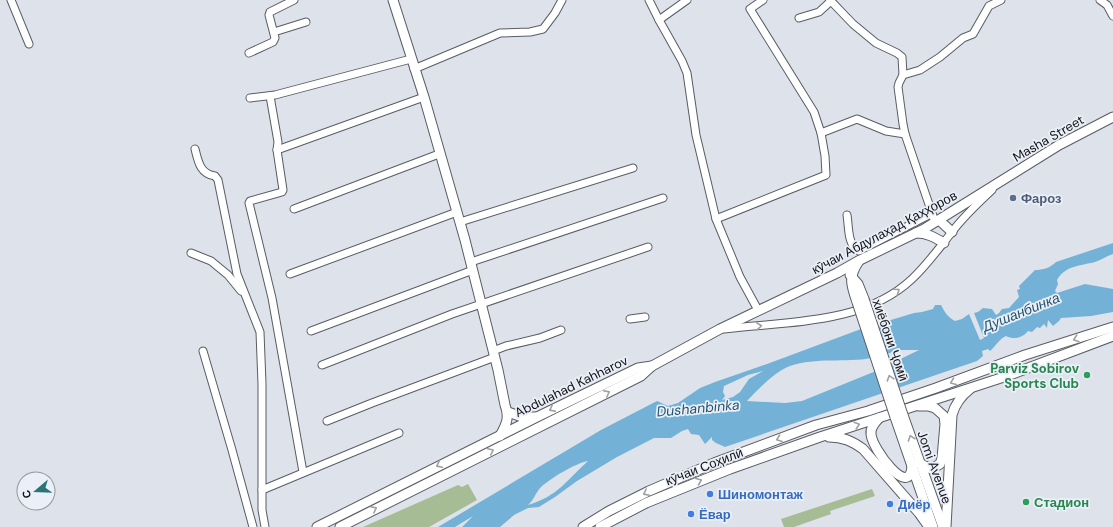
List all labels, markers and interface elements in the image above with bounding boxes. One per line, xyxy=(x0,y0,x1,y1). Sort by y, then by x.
street label: Masha Street xyxy=(1010,111,1087,166)
street label: кӯчаи Абдулаҳад Қаҳҳоров xyxy=(809,187,960,278)
place label: Фароз xyxy=(1021,190,1062,207)
marker: Фароз xyxy=(1008,193,1018,203)
one-way arrow xyxy=(893,288,900,296)
water label: Душанбинка xyxy=(978,288,1063,336)
street label: хиёбони Ҷомӣ xyxy=(869,297,913,383)
one-way arrow xyxy=(756,322,762,331)
one-way arrow xyxy=(1073,334,1080,343)
street label: Abdulahad Kahharov xyxy=(512,352,631,421)
place label: Parviz Sobirov Sports Club xyxy=(990,360,1080,392)
marker: Parviz Sobirov Sports Club xyxy=(1082,370,1092,380)
one-way arrow xyxy=(887,374,895,381)
one-way arrow xyxy=(950,377,957,385)
one-way arrow xyxy=(603,390,610,398)
water label: Dushanbinka xyxy=(656,395,741,421)
one-way arrow xyxy=(549,404,557,412)
one-way arrow xyxy=(853,421,860,430)
street label: Jomi Avenue xyxy=(913,428,956,506)
one-way arrow xyxy=(776,434,783,442)
one-way arrow xyxy=(907,434,915,441)
street label: кӯчаи Соҳилӣ xyxy=(663,444,746,489)
one-way arrow xyxy=(486,448,494,456)
one-way arrow xyxy=(436,460,443,468)
north arrow xyxy=(16,471,56,511)
one-way arrow xyxy=(695,478,702,486)
place label: Шиномонтаж xyxy=(718,486,804,503)
text: С xyxy=(19,488,34,500)
one-way arrow xyxy=(642,488,650,496)
marker: Шиномонтаж xyxy=(705,489,715,499)
place label: Стадион xyxy=(1034,494,1089,511)
place label: Диёр xyxy=(898,496,930,513)
marker: Стадион xyxy=(1021,497,1031,507)
marker: Диёр xyxy=(885,499,895,509)
one-way arrow xyxy=(370,506,378,514)
place label: Ёвар xyxy=(699,506,731,523)
marker: Ёвар xyxy=(686,509,696,519)

